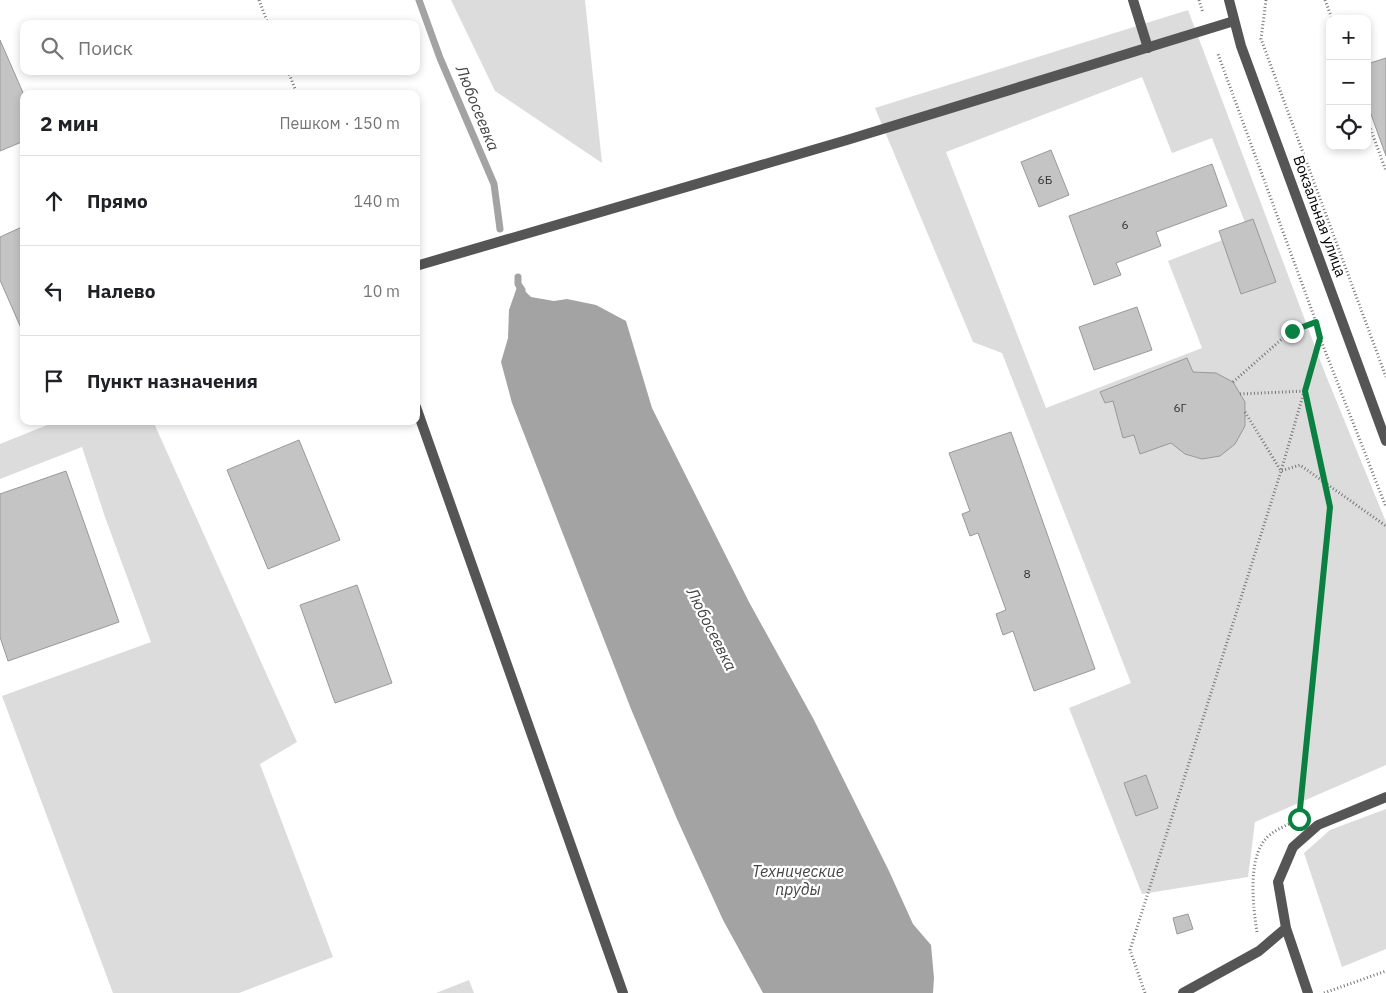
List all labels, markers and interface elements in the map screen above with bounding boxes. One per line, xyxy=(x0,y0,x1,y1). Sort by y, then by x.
map controls xyxy=(1326,15,1371,150)
button: + xyxy=(1326,15,1371,60)
search box xyxy=(20,20,420,75)
icon: search xyxy=(38,34,66,62)
text: Поиск xyxy=(78,36,133,60)
button: − xyxy=(1326,60,1371,105)
water label: Любосеевка xyxy=(451,61,504,154)
button: locate xyxy=(1326,105,1371,150)
text: 2 мин xyxy=(40,109,99,137)
text: Пешком · 150 m xyxy=(279,113,400,133)
street label: Вокзальная улица xyxy=(1289,153,1351,279)
house number: 6Б xyxy=(1038,172,1052,187)
icon: ahead xyxy=(40,187,68,215)
text: Прямо xyxy=(87,189,148,213)
text: 140 m xyxy=(353,191,400,211)
house number: 6 xyxy=(1121,217,1129,232)
icon: left xyxy=(40,277,68,305)
text: Налево xyxy=(87,279,156,303)
text: 10 m xyxy=(363,281,400,301)
route end xyxy=(1281,320,1304,343)
icon: arrive xyxy=(40,367,68,395)
text: Пункт назначения xyxy=(87,369,258,393)
house number: 6Г xyxy=(1173,400,1187,415)
house number: 8 xyxy=(1023,566,1031,581)
water label: Любосеевка xyxy=(682,583,741,674)
route start xyxy=(1288,808,1311,831)
water label: Технические пруды xyxy=(752,861,844,899)

